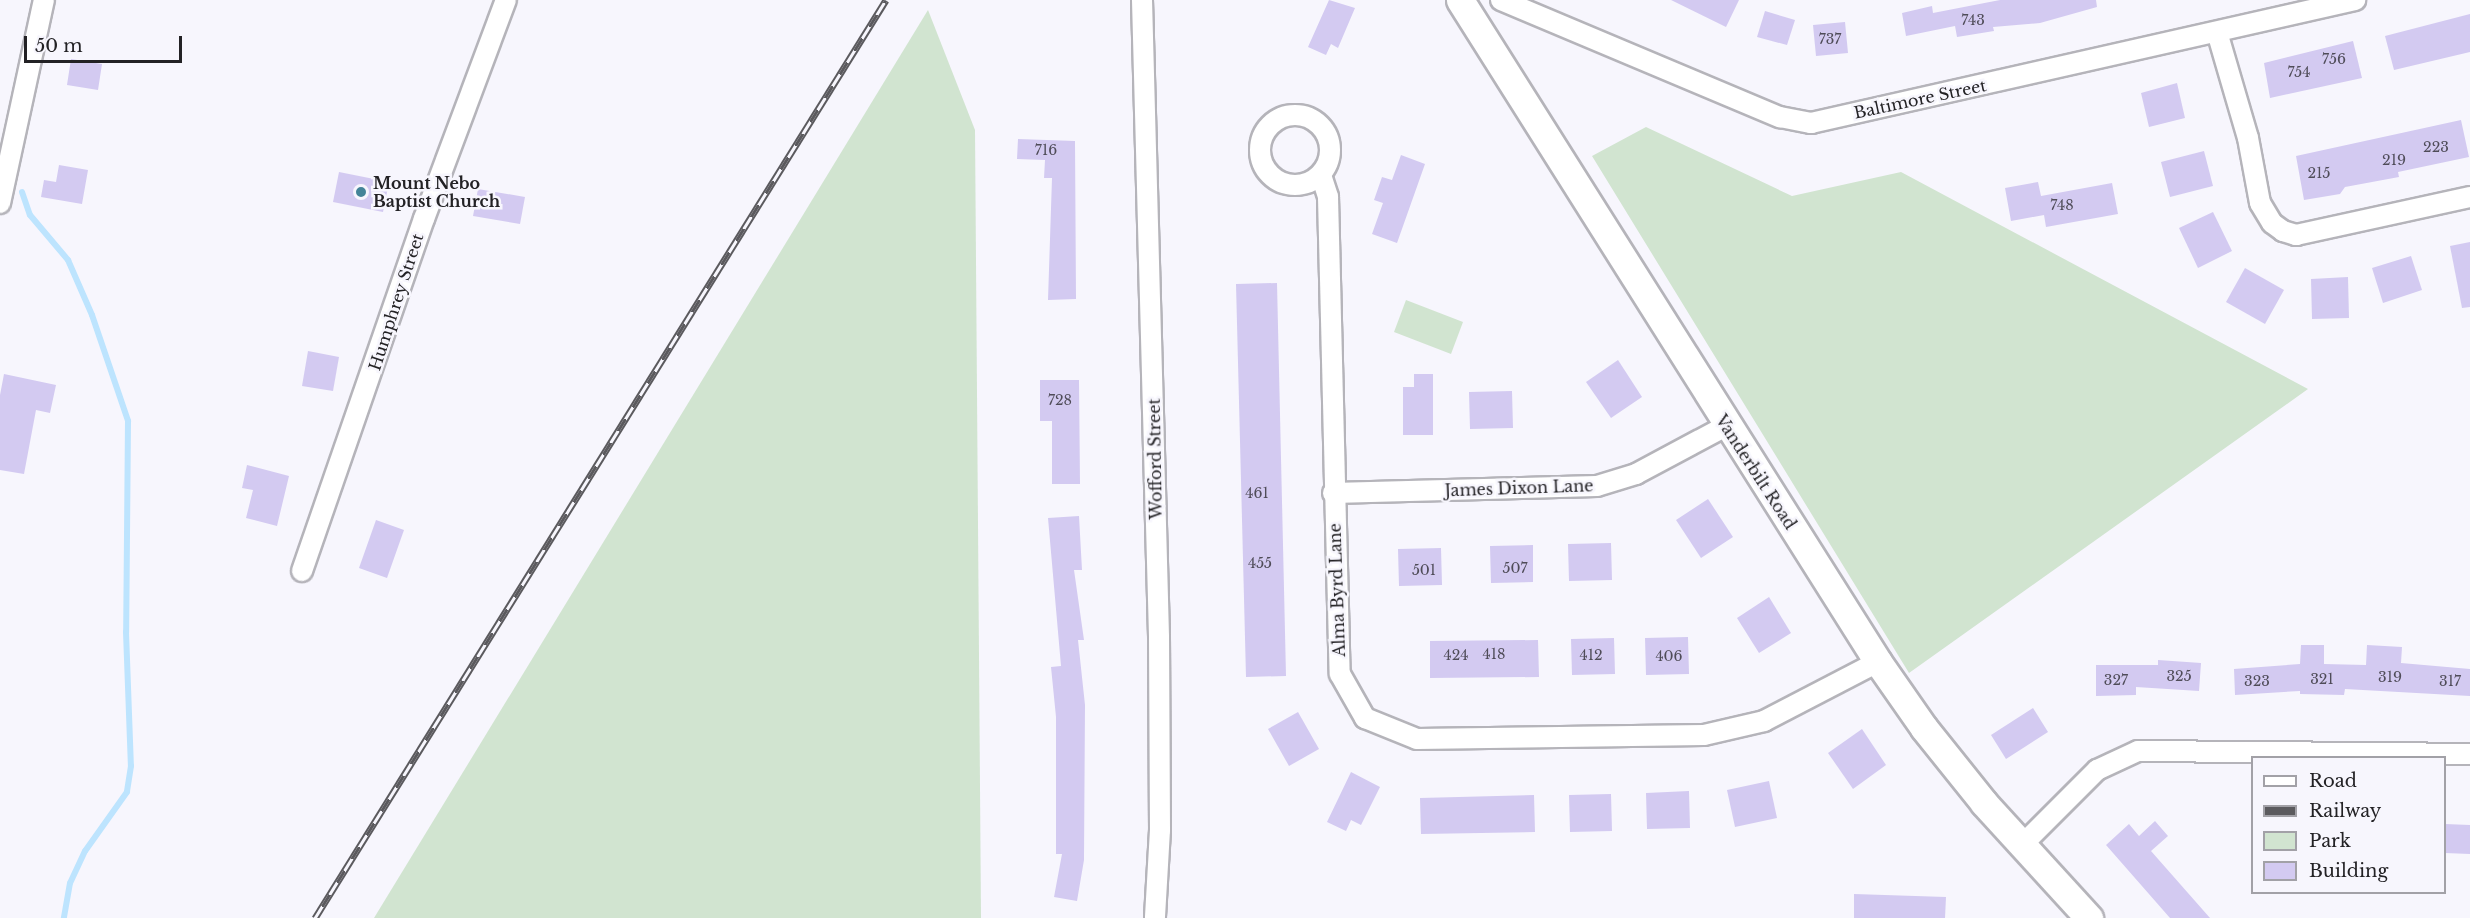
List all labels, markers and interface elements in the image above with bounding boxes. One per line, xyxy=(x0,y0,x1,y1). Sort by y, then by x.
house number: 743 xyxy=(1961,12,1985,28)
scale bar xyxy=(27,24,184,62)
house number: 737 xyxy=(1819,31,1841,47)
text: 50 m xyxy=(35,35,83,57)
house number: 756 xyxy=(2322,51,2346,67)
house number: 754 xyxy=(2288,64,2310,80)
street label: Baltimore Street xyxy=(1852,76,1988,122)
house number: 223 xyxy=(2423,139,2449,155)
house number: 716 xyxy=(1035,142,1057,158)
house number: 219 xyxy=(2382,152,2406,168)
house number: 215 xyxy=(2308,165,2330,181)
place label: Mount Nebo Baptist Church xyxy=(373,173,500,211)
marker: Mount Nebo Baptist Church xyxy=(354,185,368,199)
house number: 748 xyxy=(2050,197,2074,213)
street label: Humphrey Street xyxy=(365,231,427,373)
house number: 728 xyxy=(1048,392,1072,408)
street label: Wofford Street xyxy=(1144,398,1166,520)
street label: Vanderbilt Road xyxy=(1712,411,1800,533)
street label: James Dixon Lane xyxy=(1444,476,1594,500)
house number: 461 xyxy=(1245,485,1269,501)
street label: Alma Byrd Lane xyxy=(1325,523,1349,657)
house number: 455 xyxy=(1248,555,1272,571)
house number: 507 xyxy=(1503,560,1527,576)
house number: 501 xyxy=(1412,562,1436,578)
house number: 418 xyxy=(1483,646,1505,662)
house number: 424 xyxy=(1443,647,1469,663)
house number: 412 xyxy=(1579,647,1603,663)
house number: 406 xyxy=(1655,648,1683,664)
house number: 325 xyxy=(2166,668,2192,684)
house number: 319 xyxy=(2378,669,2402,685)
house number: 321 xyxy=(2310,671,2334,687)
house number: 327 xyxy=(2104,672,2128,688)
house number: 323 xyxy=(2244,673,2270,689)
house number: 317 xyxy=(2439,673,2461,689)
legend xyxy=(2251,756,2446,894)
text: Road xyxy=(2309,770,2357,792)
text: Railway xyxy=(2309,800,2381,822)
text: Park xyxy=(2309,830,2351,852)
text: Building xyxy=(2309,860,2388,882)

